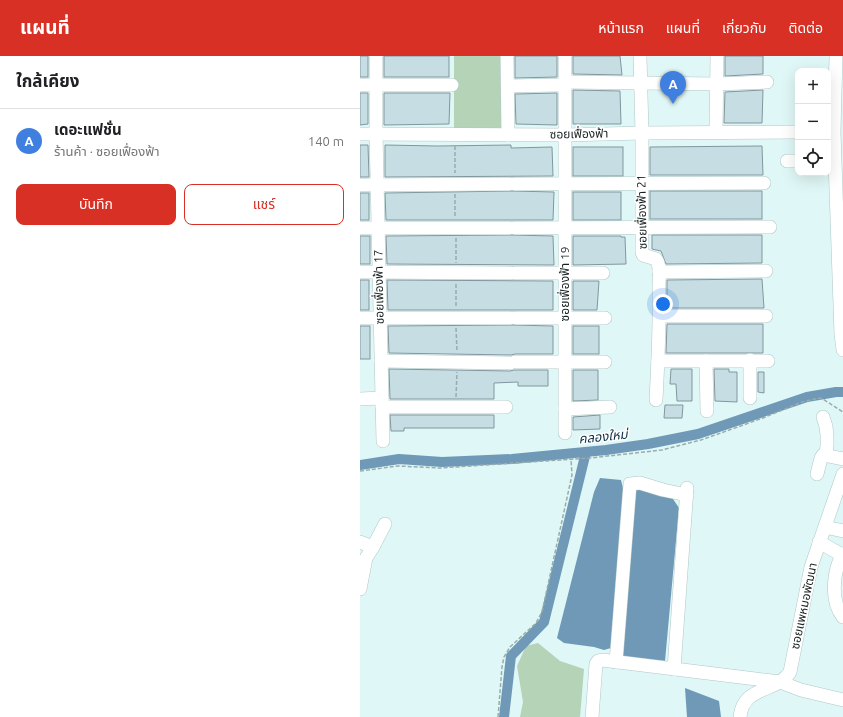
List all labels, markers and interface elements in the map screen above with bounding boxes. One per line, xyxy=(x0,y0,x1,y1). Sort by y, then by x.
text: แผนที่ xyxy=(20,16,70,38)
text: หน้าแรก xyxy=(598,20,644,36)
text: แผนที่ xyxy=(666,20,700,36)
text: เกี่ยวกับ xyxy=(722,20,767,36)
text: ติดต่อ xyxy=(789,20,823,36)
map controls xyxy=(795,68,831,176)
button: + xyxy=(795,68,831,104)
text: ใกล้เคียง xyxy=(16,71,79,90)
pin: A xyxy=(660,71,686,104)
button: − xyxy=(795,104,831,140)
text: เดอะแฟชั่น xyxy=(54,121,122,138)
street label: ซอยเฟื่องฟ้า xyxy=(550,124,608,141)
text: A xyxy=(24,134,34,148)
text: 140 m xyxy=(308,134,344,148)
button: locate xyxy=(795,140,831,176)
text: ร้านค้า · ซอยเฟื่องฟ้า xyxy=(54,144,159,158)
street label: ซอยเฟื่องฟ้า 21 xyxy=(632,174,649,250)
button: บันทึก xyxy=(16,184,176,225)
button: แชร์ xyxy=(184,184,344,225)
street label: ซอยเฟื่องฟ้า 19 xyxy=(556,247,571,321)
street label: ซอยเฟื่องฟ้า 17 xyxy=(369,249,386,325)
your location xyxy=(653,294,673,314)
water label: คลองใหม่ xyxy=(578,426,630,446)
street label: ซอยแพหมอพัฒนา xyxy=(788,561,819,650)

